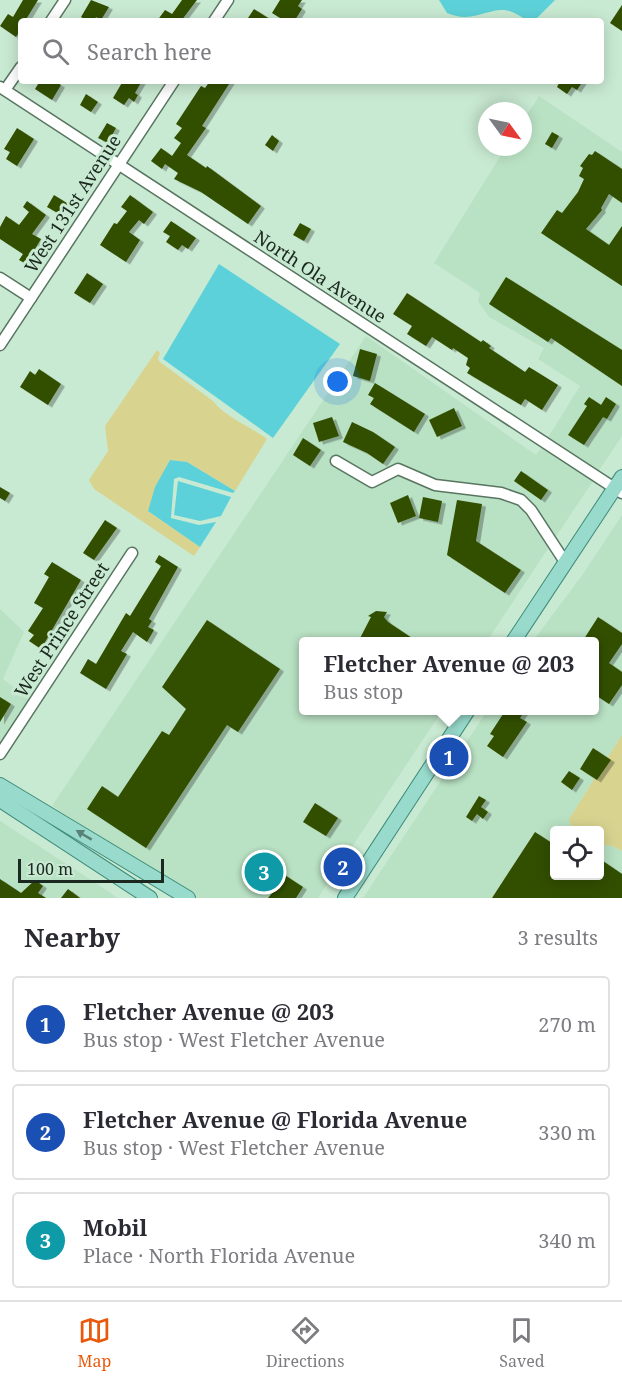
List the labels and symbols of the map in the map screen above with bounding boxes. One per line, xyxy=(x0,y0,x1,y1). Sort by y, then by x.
north arrow xyxy=(478,102,532,156)
street label: West 131st Avenue xyxy=(18,130,126,277)
street label: North Ola Avenue xyxy=(250,224,391,328)
your location xyxy=(323,367,352,396)
street label: West Prince Street xyxy=(8,557,114,702)
pin: 1 xyxy=(430,734,468,780)
one-way arrow xyxy=(76,829,92,840)
pin: 2 xyxy=(324,844,362,890)
pin: 3 xyxy=(244,850,284,894)
scale bar xyxy=(18,856,164,884)

